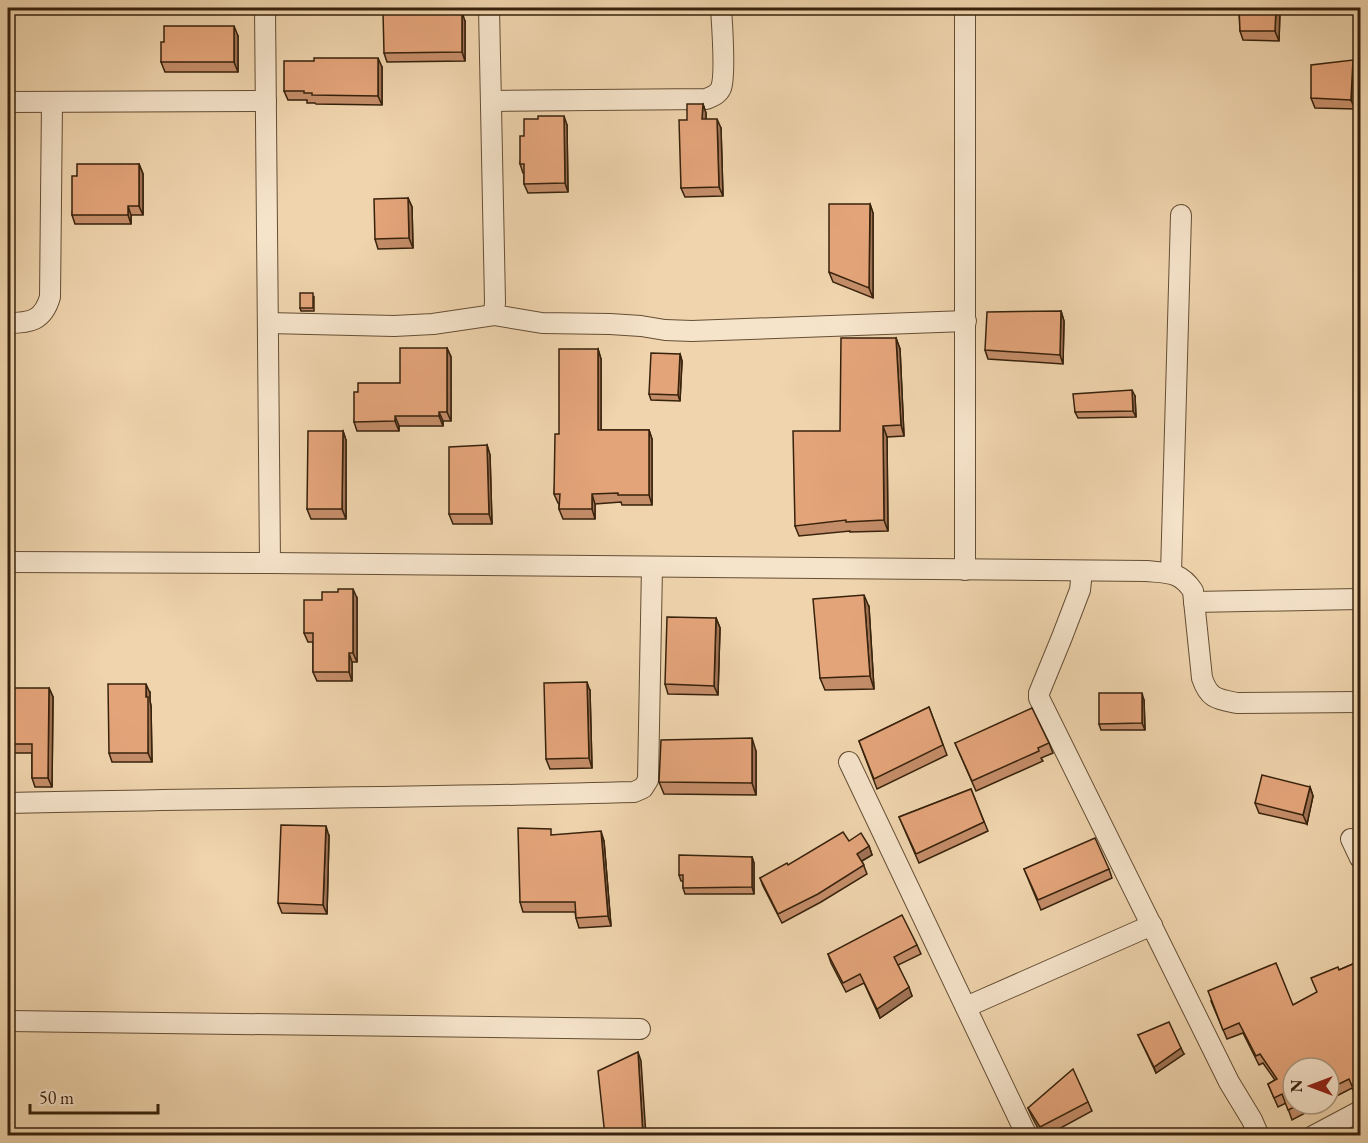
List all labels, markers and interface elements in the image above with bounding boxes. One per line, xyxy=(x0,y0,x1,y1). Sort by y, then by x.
north arrow xyxy=(1281,1056,1341,1116)
scale bar xyxy=(30,1077,158,1115)
text: N xyxy=(1286,1079,1307,1092)
text: 50 m xyxy=(39,1086,74,1109)

